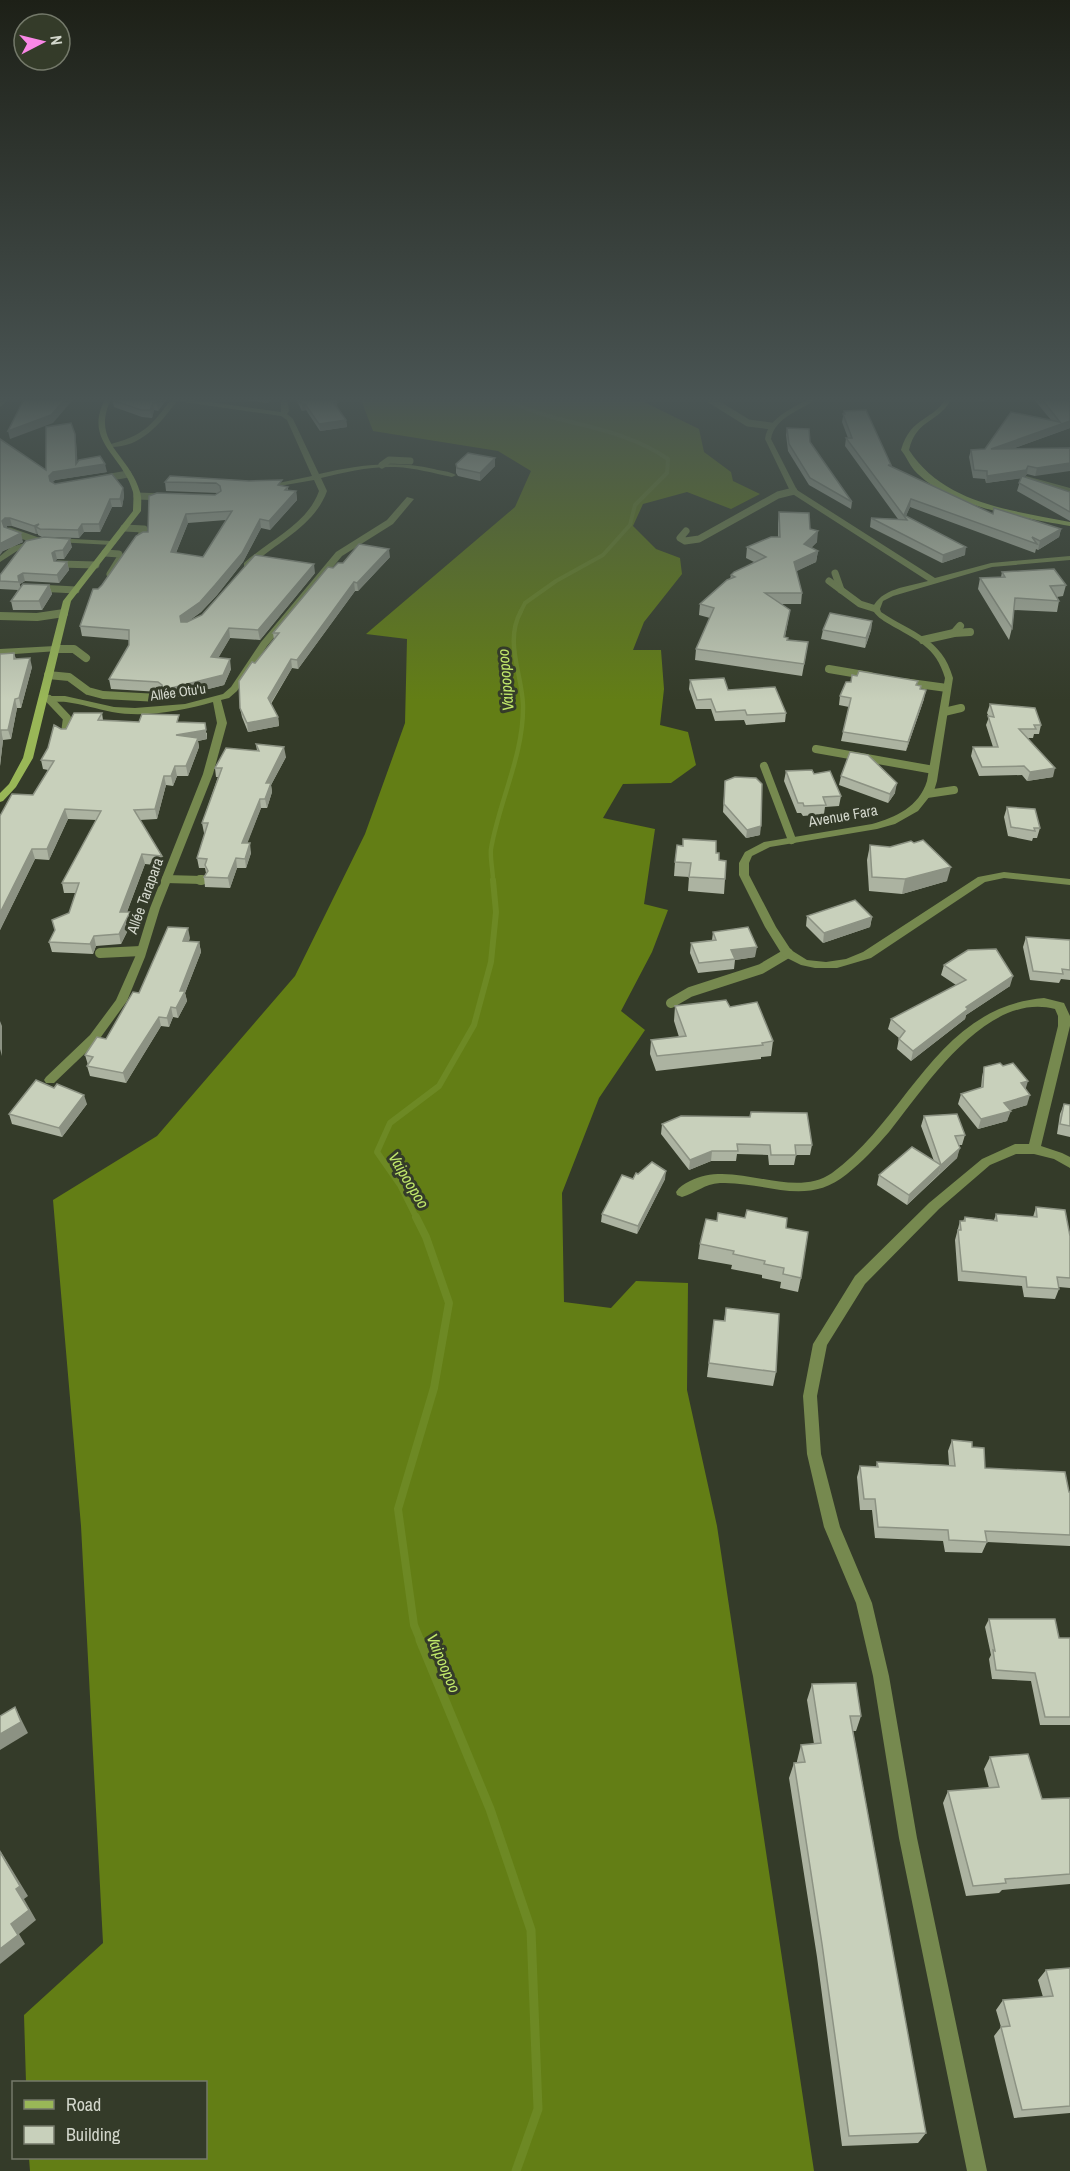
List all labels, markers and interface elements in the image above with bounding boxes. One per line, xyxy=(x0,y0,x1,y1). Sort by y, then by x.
north arrow xyxy=(12,12,72,72)
text: N xyxy=(45,34,68,46)
water label: Vaipoopoo xyxy=(491,648,519,712)
street label: Allée Otu'u xyxy=(148,679,207,705)
street label: Avenue Fara xyxy=(806,799,879,832)
street label: Allée Tarapara xyxy=(121,855,168,938)
water label: Vaipoopoo xyxy=(384,1148,434,1212)
water label: Vaipoopoo xyxy=(422,1630,466,1696)
legend xyxy=(12,2081,207,2159)
text: Road xyxy=(66,2092,101,2117)
text: Building xyxy=(66,2122,121,2147)

